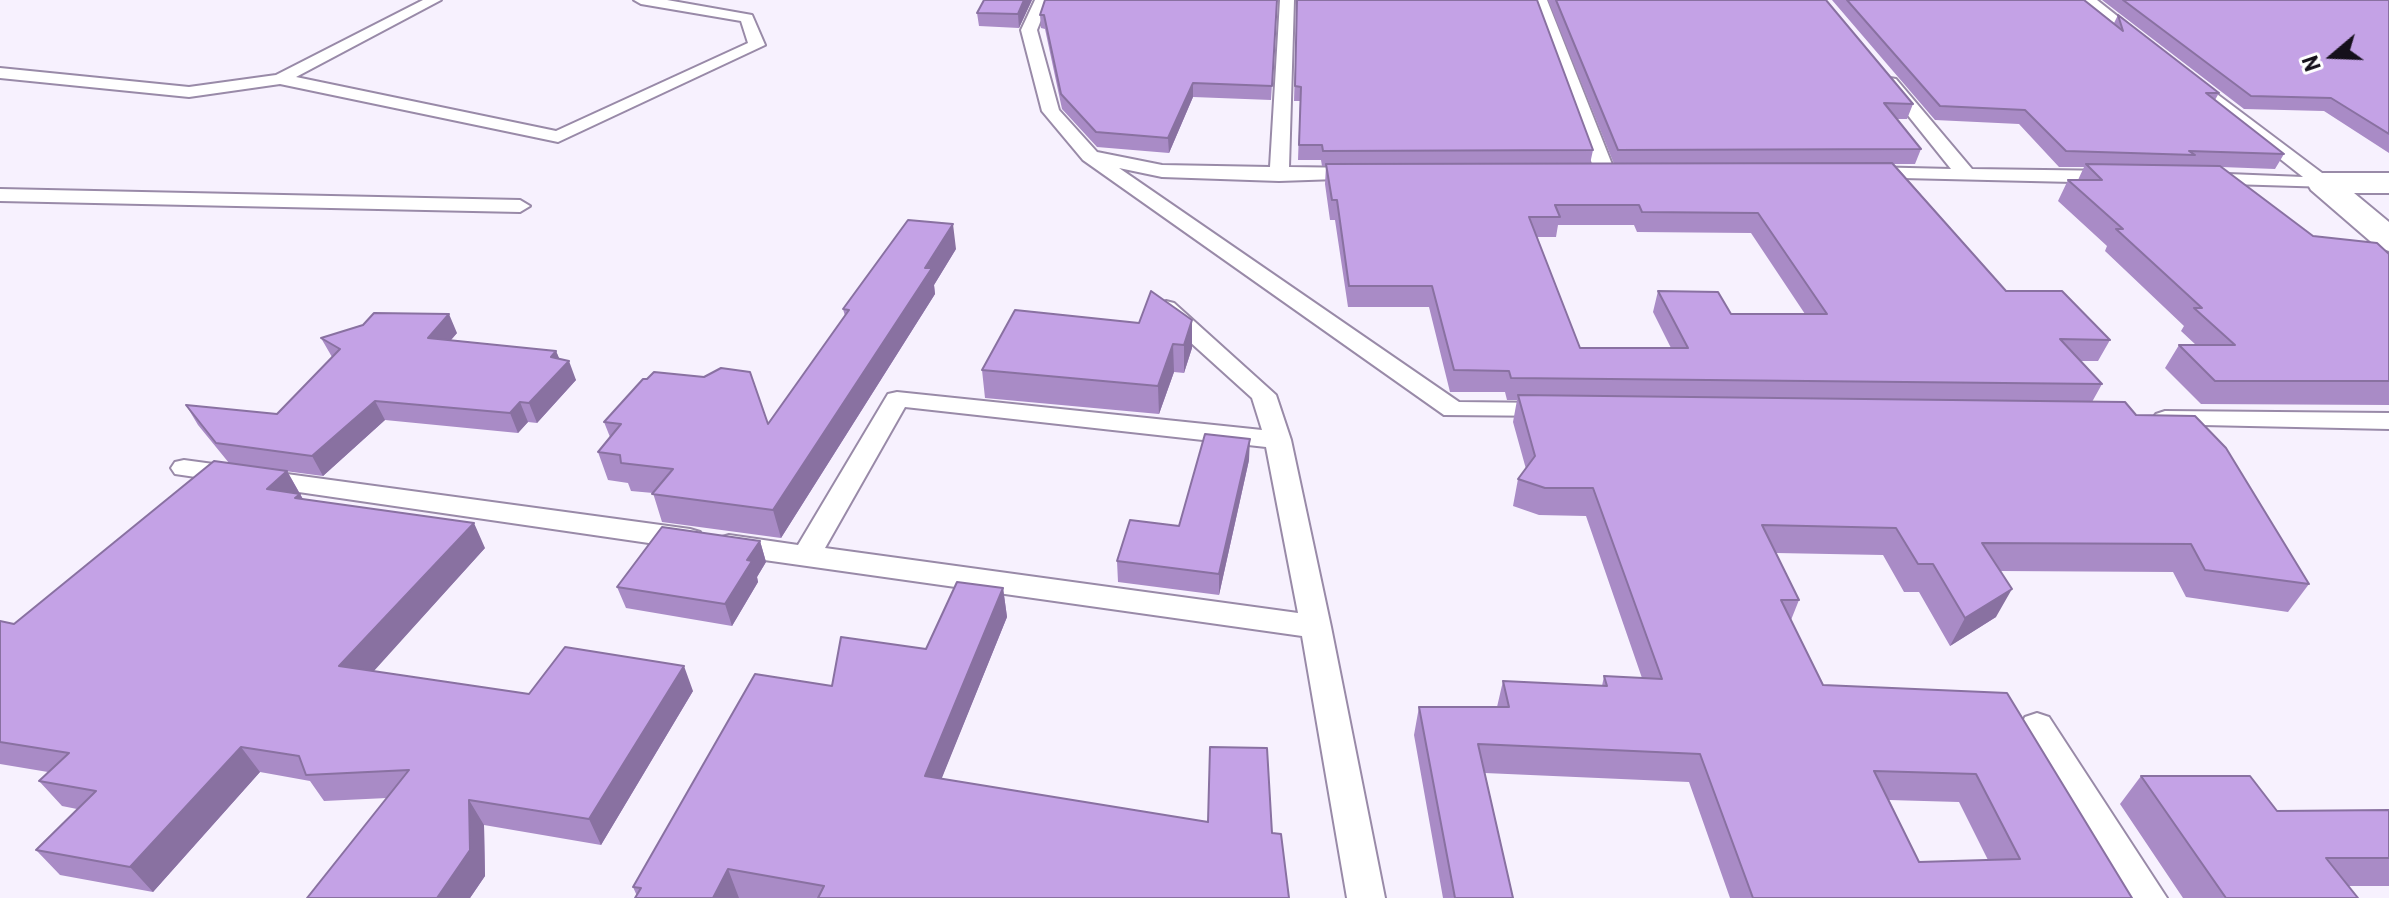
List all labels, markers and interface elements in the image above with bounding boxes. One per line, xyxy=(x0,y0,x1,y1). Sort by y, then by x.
north arrow xyxy=(2293,16,2373,96)
text: N xyxy=(2296,53,2325,75)

